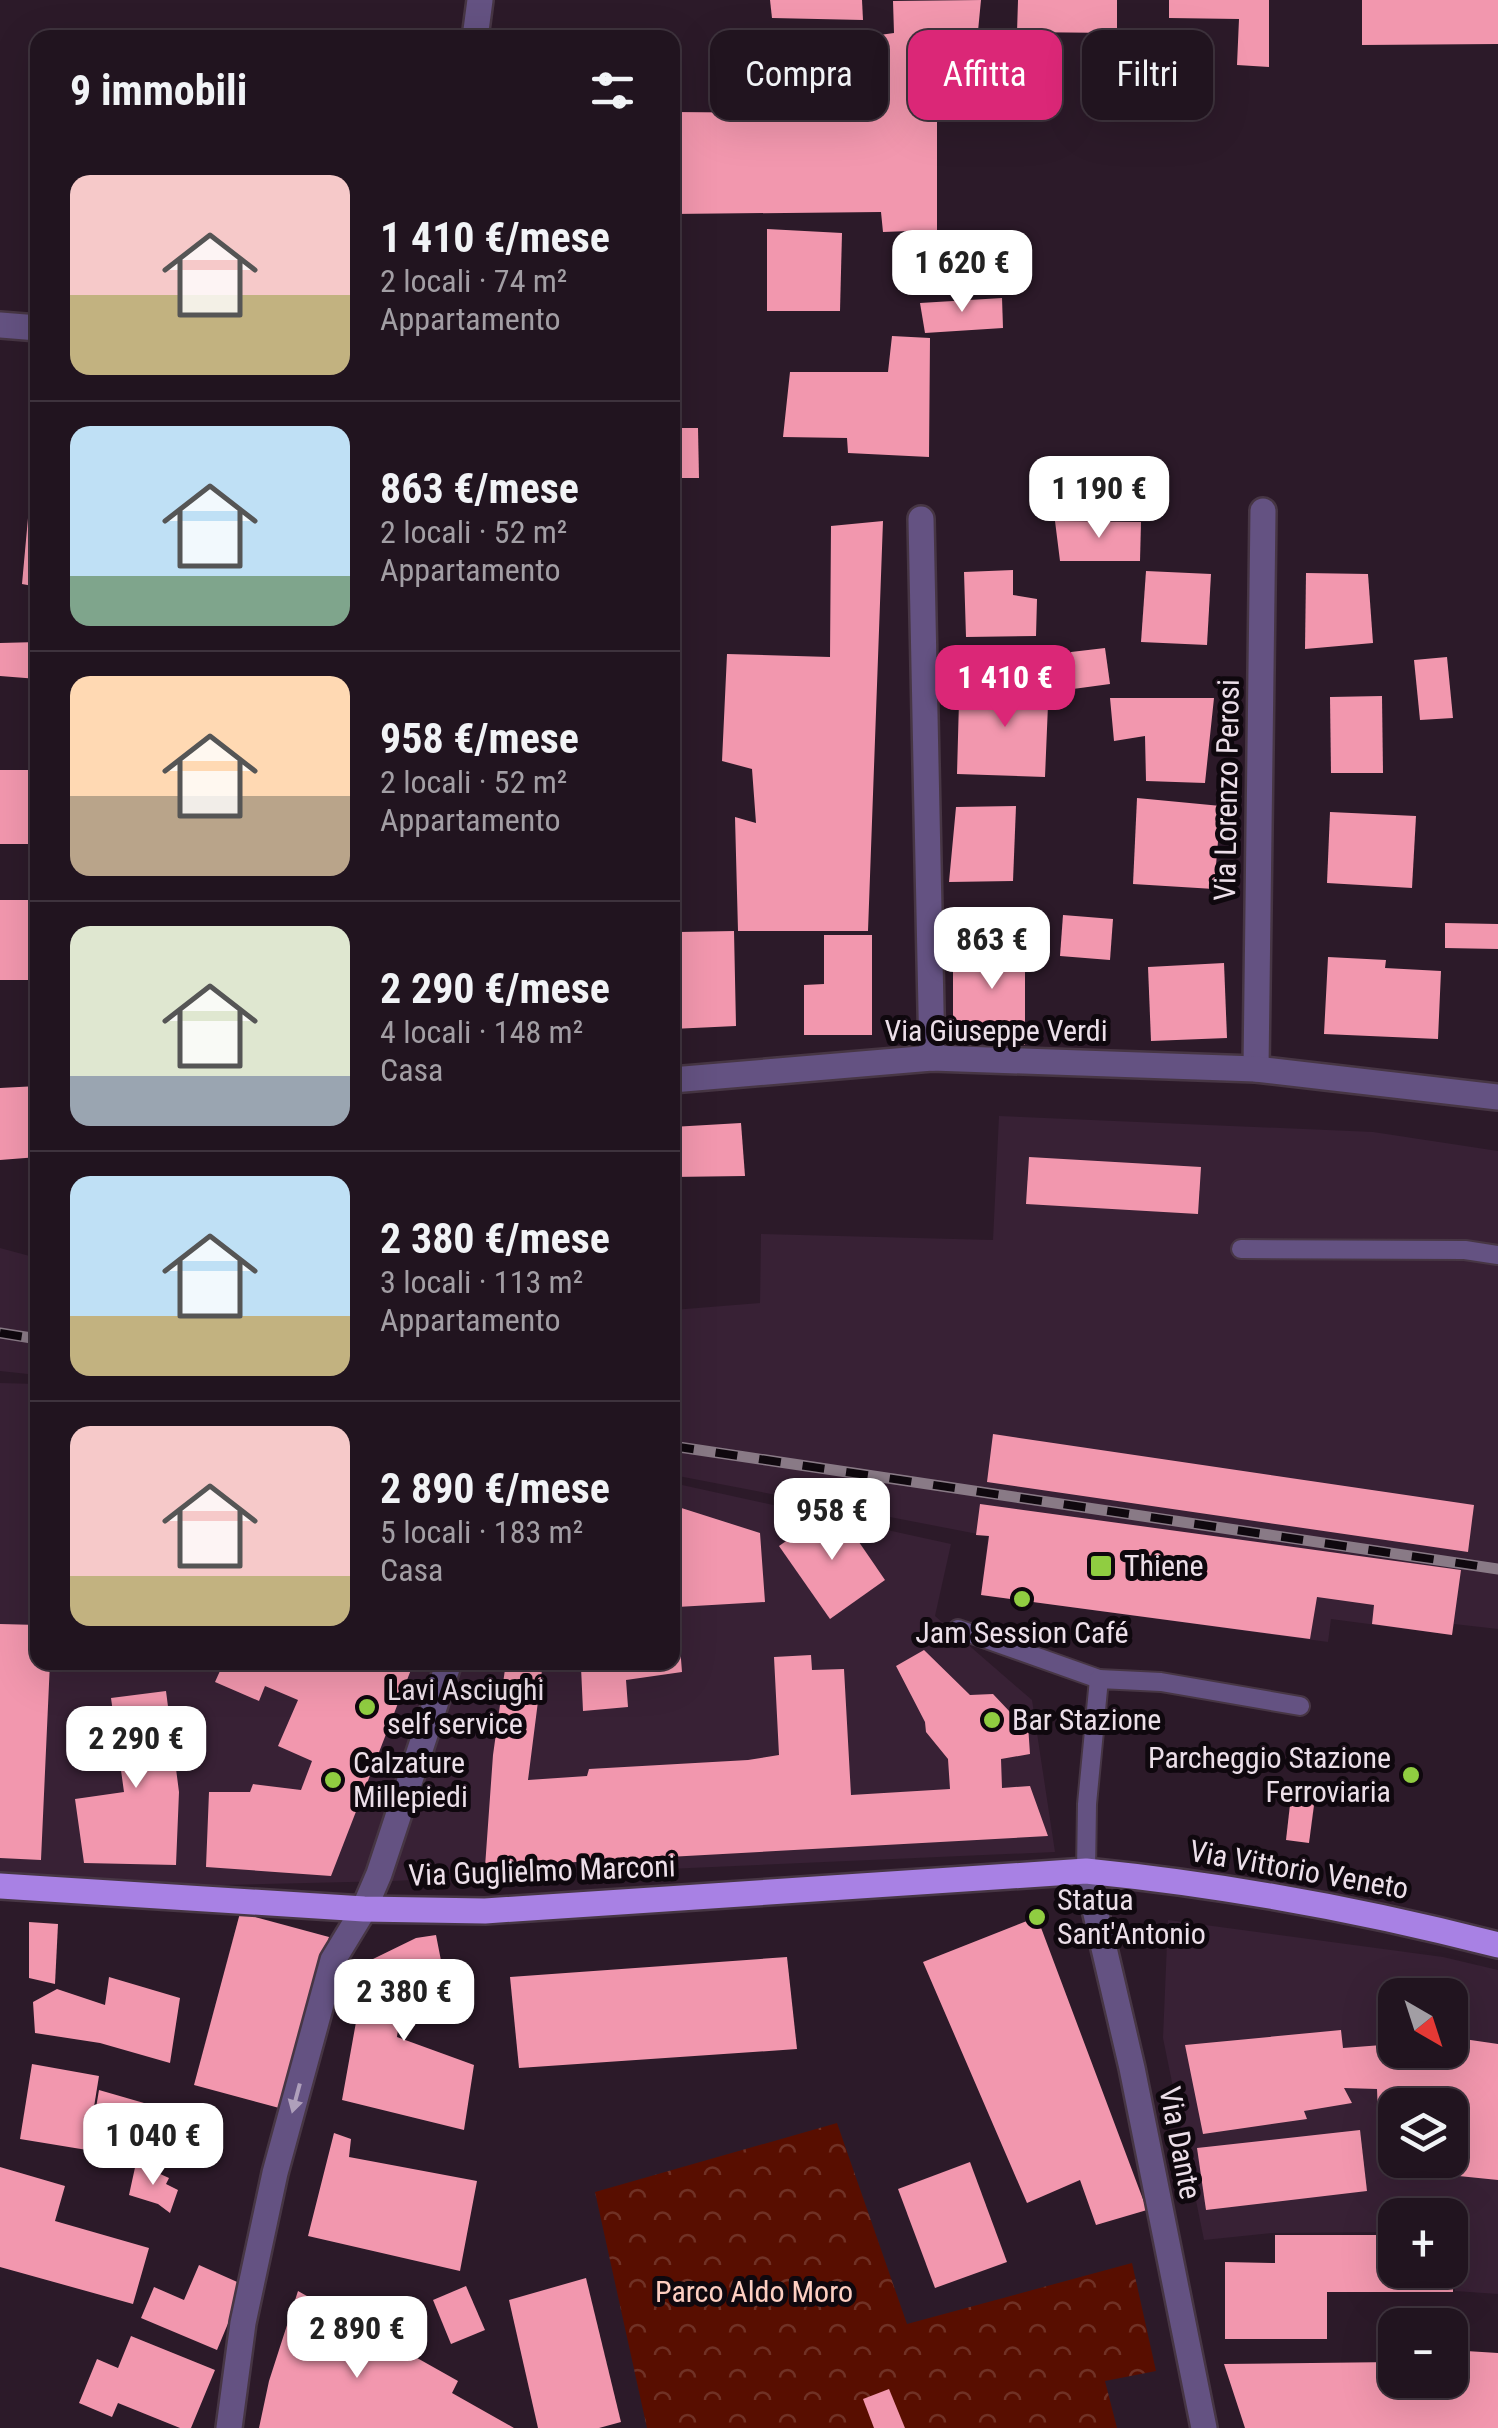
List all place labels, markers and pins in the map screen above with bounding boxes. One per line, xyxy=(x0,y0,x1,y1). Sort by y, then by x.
pin: 1 620 € xyxy=(870,230,1054,315)
pin: 1 190 € xyxy=(1007,456,1191,541)
pin: 1 410 € xyxy=(913,645,1097,730)
pin: 863 € xyxy=(922,907,1062,992)
pin: 958 € xyxy=(762,1478,902,1563)
place label: Thiene xyxy=(1124,1548,1204,1583)
marker: Thiene xyxy=(1088,1553,1114,1579)
marker: Jam Session Café xyxy=(1011,1588,1033,1610)
place label: Jam Session Café xyxy=(915,1615,1129,1650)
place label: Lavi Asciughi self service xyxy=(387,1672,544,1741)
marker: Lavi Asciughi self service xyxy=(356,1696,378,1718)
place label: Bar Stazione xyxy=(1012,1702,1161,1737)
pin: 2 290 € xyxy=(44,1706,228,1791)
marker: Bar Stazione xyxy=(981,1709,1003,1731)
place label: Parcheggio Stazione Ferroviaria xyxy=(1148,1740,1391,1809)
place label: Calzature Millepiedi xyxy=(353,1745,468,1814)
marker: Parcheggio Stazione Ferroviaria xyxy=(1400,1764,1422,1786)
marker: Calzature Millepiedi xyxy=(322,1769,344,1791)
place label: Statua Sant'Antonio xyxy=(1057,1882,1206,1951)
marker: Statua Sant'Antonio xyxy=(1026,1906,1048,1928)
pin: 2 380 € xyxy=(312,1959,496,2044)
pin: 1 040 € xyxy=(61,2103,245,2188)
pin: 2 890 € xyxy=(265,2296,449,2381)

